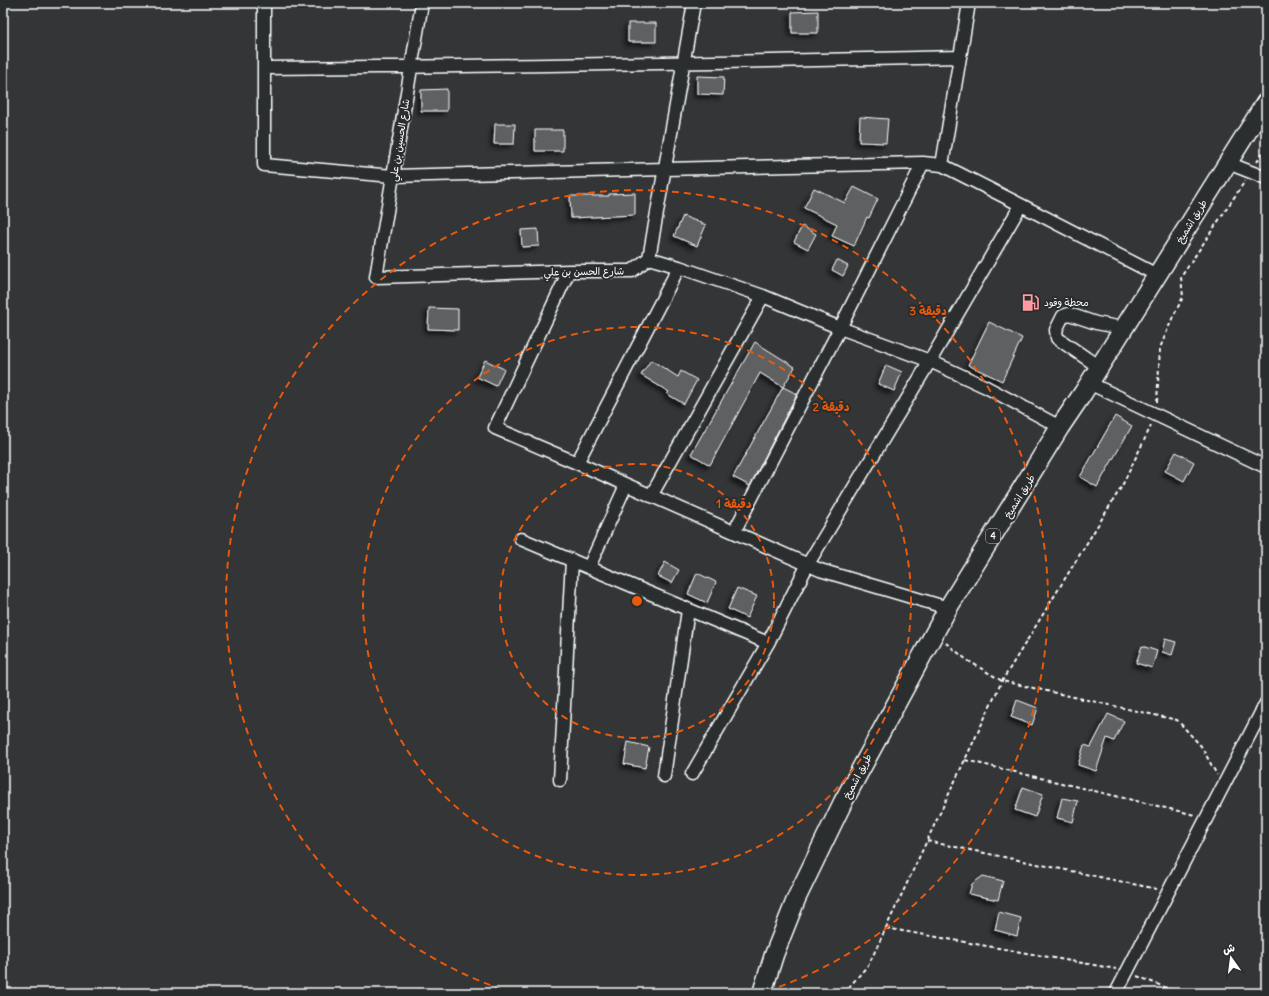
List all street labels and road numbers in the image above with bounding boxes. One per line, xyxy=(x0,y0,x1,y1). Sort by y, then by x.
street label: شارع الحسين بن علي xyxy=(387,98,415,183)
street label: طريق اشميخ xyxy=(1173,197,1211,246)
street label: شارع الحسن بن علي xyxy=(544,264,625,282)
street label: طريق اشميخ xyxy=(1001,472,1039,521)
road number: 4 xyxy=(986,529,1000,543)
street label: طريق اشميخ xyxy=(840,752,876,801)

